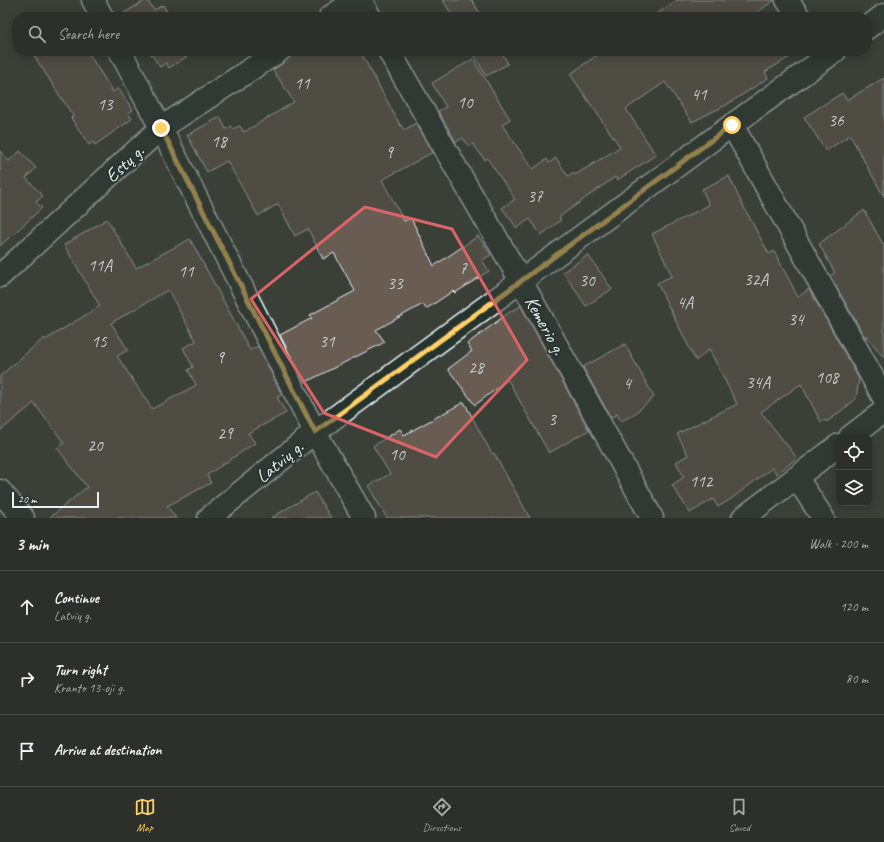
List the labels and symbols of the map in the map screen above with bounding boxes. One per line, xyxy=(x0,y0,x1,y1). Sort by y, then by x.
house number: 11 xyxy=(294,73,311,94)
house number: 41 xyxy=(691,84,708,105)
house number: 10 xyxy=(457,92,474,113)
house number: 13 xyxy=(97,94,114,115)
house number: 36 xyxy=(828,110,845,131)
route start xyxy=(723,116,741,134)
route end xyxy=(152,119,170,137)
house number: 18 xyxy=(211,131,229,152)
street label: Estų g. xyxy=(100,139,149,188)
house number: 9 xyxy=(385,142,394,163)
house number: 37 xyxy=(527,186,544,207)
house number: 11A xyxy=(88,255,113,276)
house number: 7 xyxy=(459,258,468,279)
house number: 11 xyxy=(178,261,195,282)
house number: 32A xyxy=(744,269,769,290)
house number: 30 xyxy=(579,270,596,291)
house number: 33 xyxy=(387,273,404,294)
street label: Kemerio g. xyxy=(519,292,571,359)
house number: 4A xyxy=(677,292,695,313)
house number: 34 xyxy=(788,309,806,330)
house number: 15 xyxy=(91,331,108,352)
house number: 31 xyxy=(319,331,336,352)
house number: 9 xyxy=(216,347,225,368)
house number: 28 xyxy=(468,357,486,378)
house number: 108 xyxy=(816,367,841,388)
house number: 34A xyxy=(746,372,771,393)
house number: 4 xyxy=(623,373,633,394)
house number: 3 xyxy=(548,409,557,430)
house number: 29 xyxy=(217,423,234,444)
house number: 20 xyxy=(87,435,104,456)
street label: Latvių g. xyxy=(251,435,309,488)
house number: 10 xyxy=(389,444,406,465)
house number: 112 xyxy=(690,471,714,492)
scale bar xyxy=(12,490,99,509)

